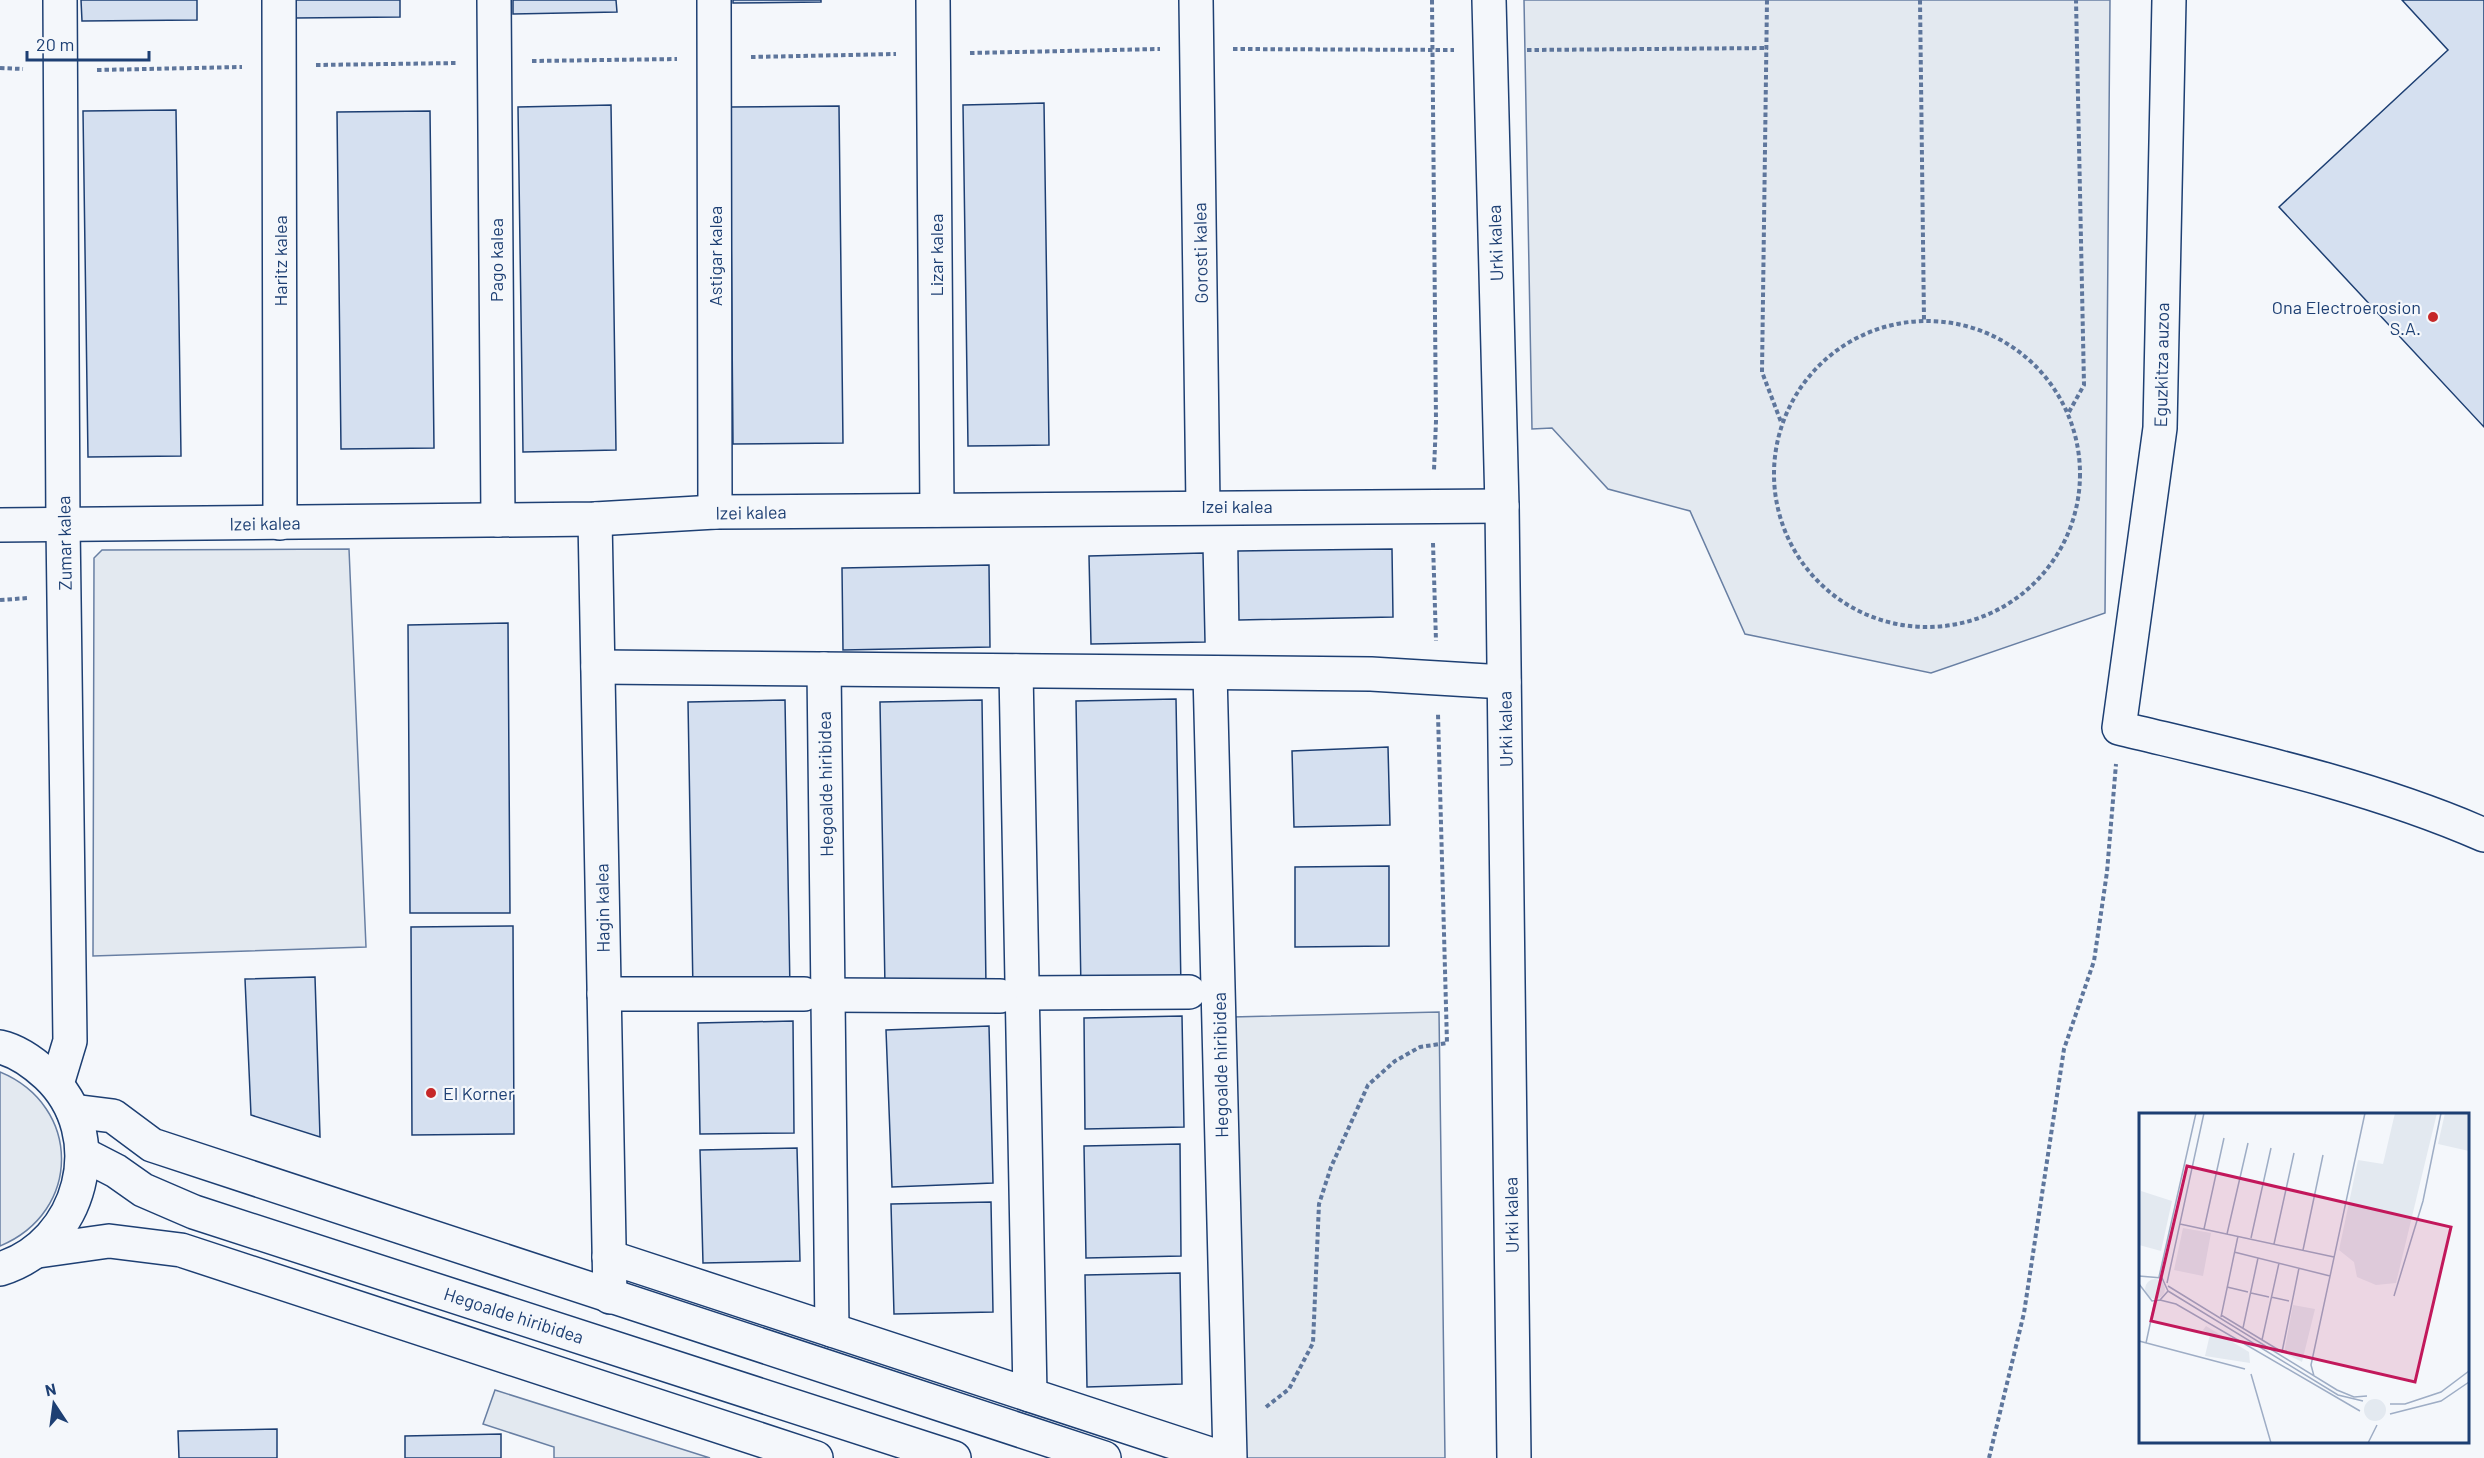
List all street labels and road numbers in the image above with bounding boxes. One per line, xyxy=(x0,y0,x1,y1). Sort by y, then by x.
street label: Gorosti kalea xyxy=(1188,202,1212,304)
street label: Urki kalea xyxy=(1483,204,1507,282)
street label: Astigar kalea xyxy=(704,206,726,306)
street label: Lizar kalea xyxy=(925,213,947,297)
street label: Haritz kalea xyxy=(269,215,291,307)
street label: Pago kalea xyxy=(485,218,507,302)
street label: Eguzkitza auzoa xyxy=(2149,302,2173,428)
street label: Zumar kalea xyxy=(52,495,76,591)
street label: Izei kalea xyxy=(1201,495,1273,517)
street label: Izei kalea xyxy=(715,500,787,524)
street label: Izei kalea xyxy=(229,511,301,535)
street label: Urki kalea xyxy=(1493,691,1517,767)
street label: Hegoalde hiribidea xyxy=(813,711,837,857)
street label: Hagin kalea xyxy=(590,863,614,953)
street label: Hegoalde hiribidea xyxy=(1208,992,1232,1138)
street label: Urki kalea xyxy=(1499,1177,1523,1253)
street label: Hegoalde hiribidea xyxy=(441,1282,587,1348)

